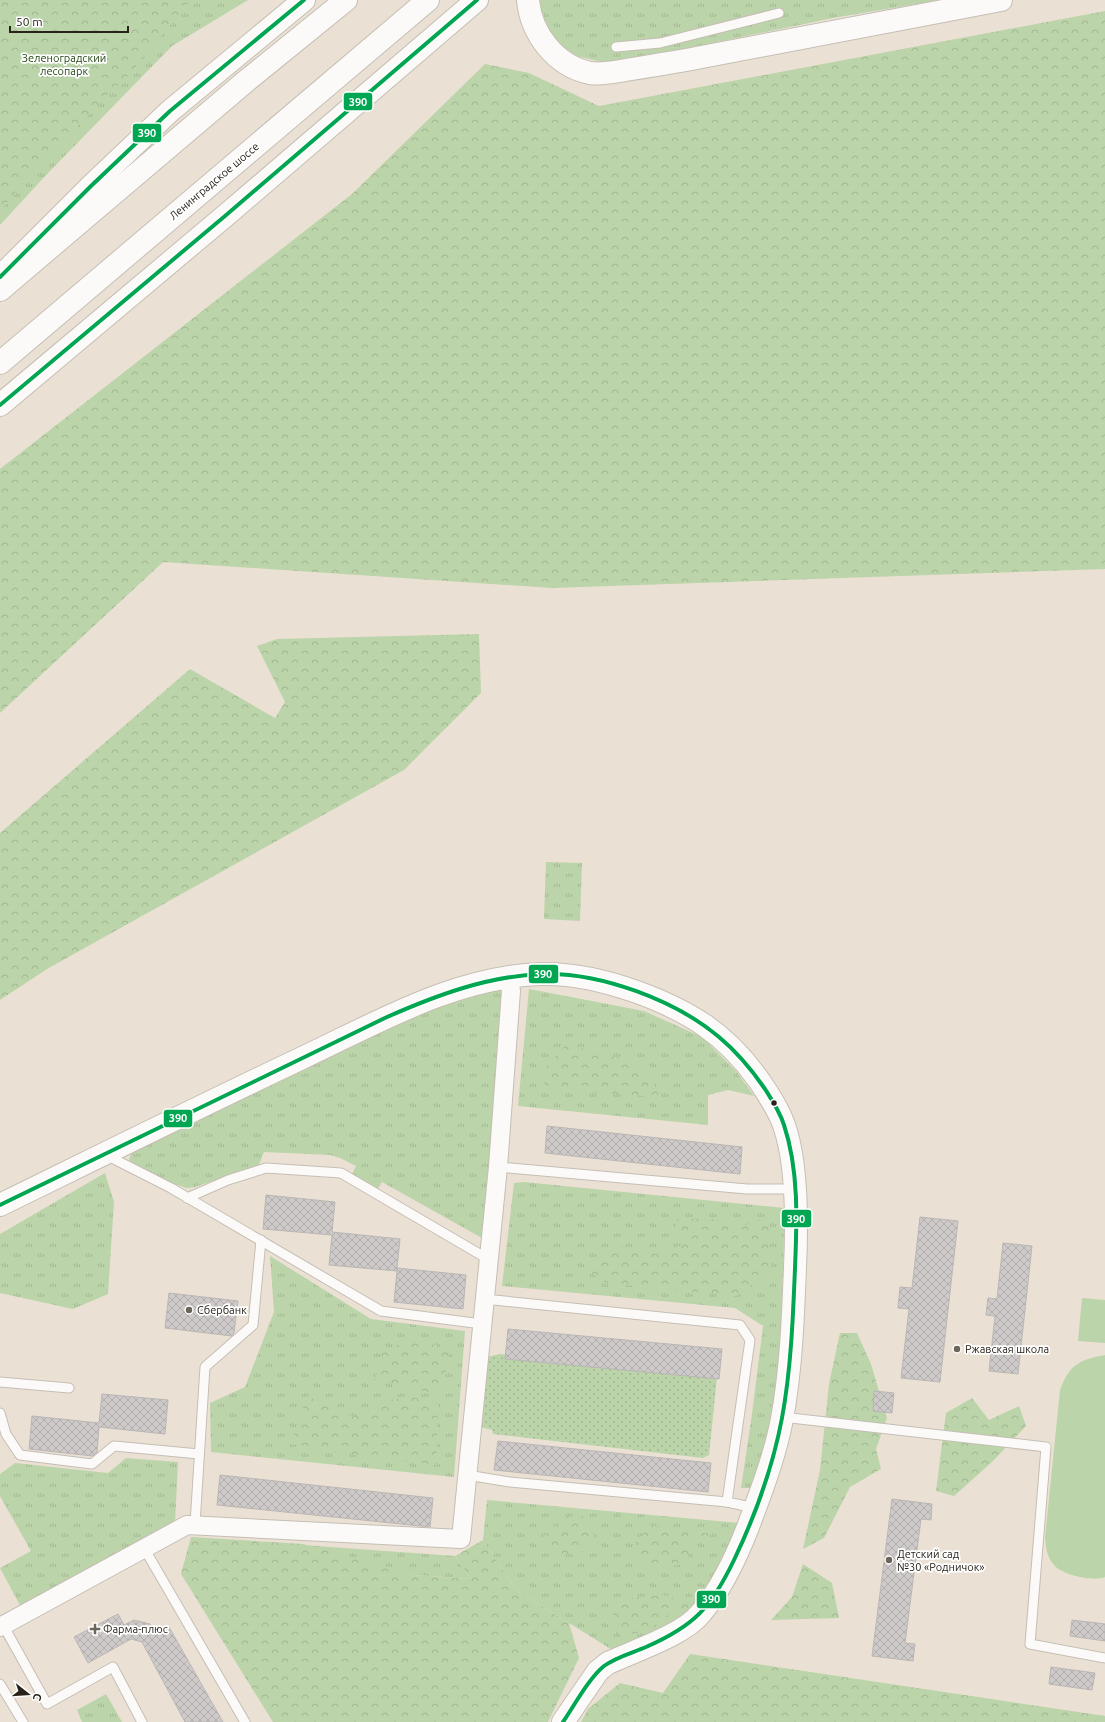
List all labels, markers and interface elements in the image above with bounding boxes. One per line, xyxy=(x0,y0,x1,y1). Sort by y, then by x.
scale bar xyxy=(10,8,128,34)
text: 50 m xyxy=(16,15,43,28)
park label: Зеленоградский лесопарк xyxy=(22,52,106,77)
line badge: 390 xyxy=(343,92,373,111)
text: 390 xyxy=(349,96,367,108)
line badge: 390 xyxy=(132,123,162,143)
text: 390 xyxy=(138,127,156,139)
street label: Ленинградское шоссе xyxy=(167,140,261,222)
line badge: 390 xyxy=(528,964,559,984)
text: 390 xyxy=(534,968,552,980)
unlabelled marker xyxy=(769,1098,779,1108)
line badge: 390 xyxy=(163,1109,193,1128)
text: 390 xyxy=(169,1112,187,1124)
line badge: 390 xyxy=(781,1209,812,1228)
text: 390 xyxy=(787,1213,805,1225)
place label: Сбербанк xyxy=(197,1304,247,1316)
marker: Сбербанк xyxy=(184,1305,194,1315)
place label: Ржавская школа xyxy=(965,1343,1049,1355)
marker: Ржавская школа xyxy=(952,1344,962,1354)
place label: Детский сад №30 «Родничок» xyxy=(897,1548,984,1573)
marker: Детский сад №30 «Родничок» xyxy=(884,1555,894,1565)
line badge: 390 xyxy=(696,1590,727,1609)
text: 390 xyxy=(702,1593,720,1605)
place label: Фарма-плюс xyxy=(103,1623,168,1635)
marker: Фарма-плюс xyxy=(90,1624,100,1634)
north arrow xyxy=(8,1674,48,1714)
text: С xyxy=(31,1692,44,1702)

